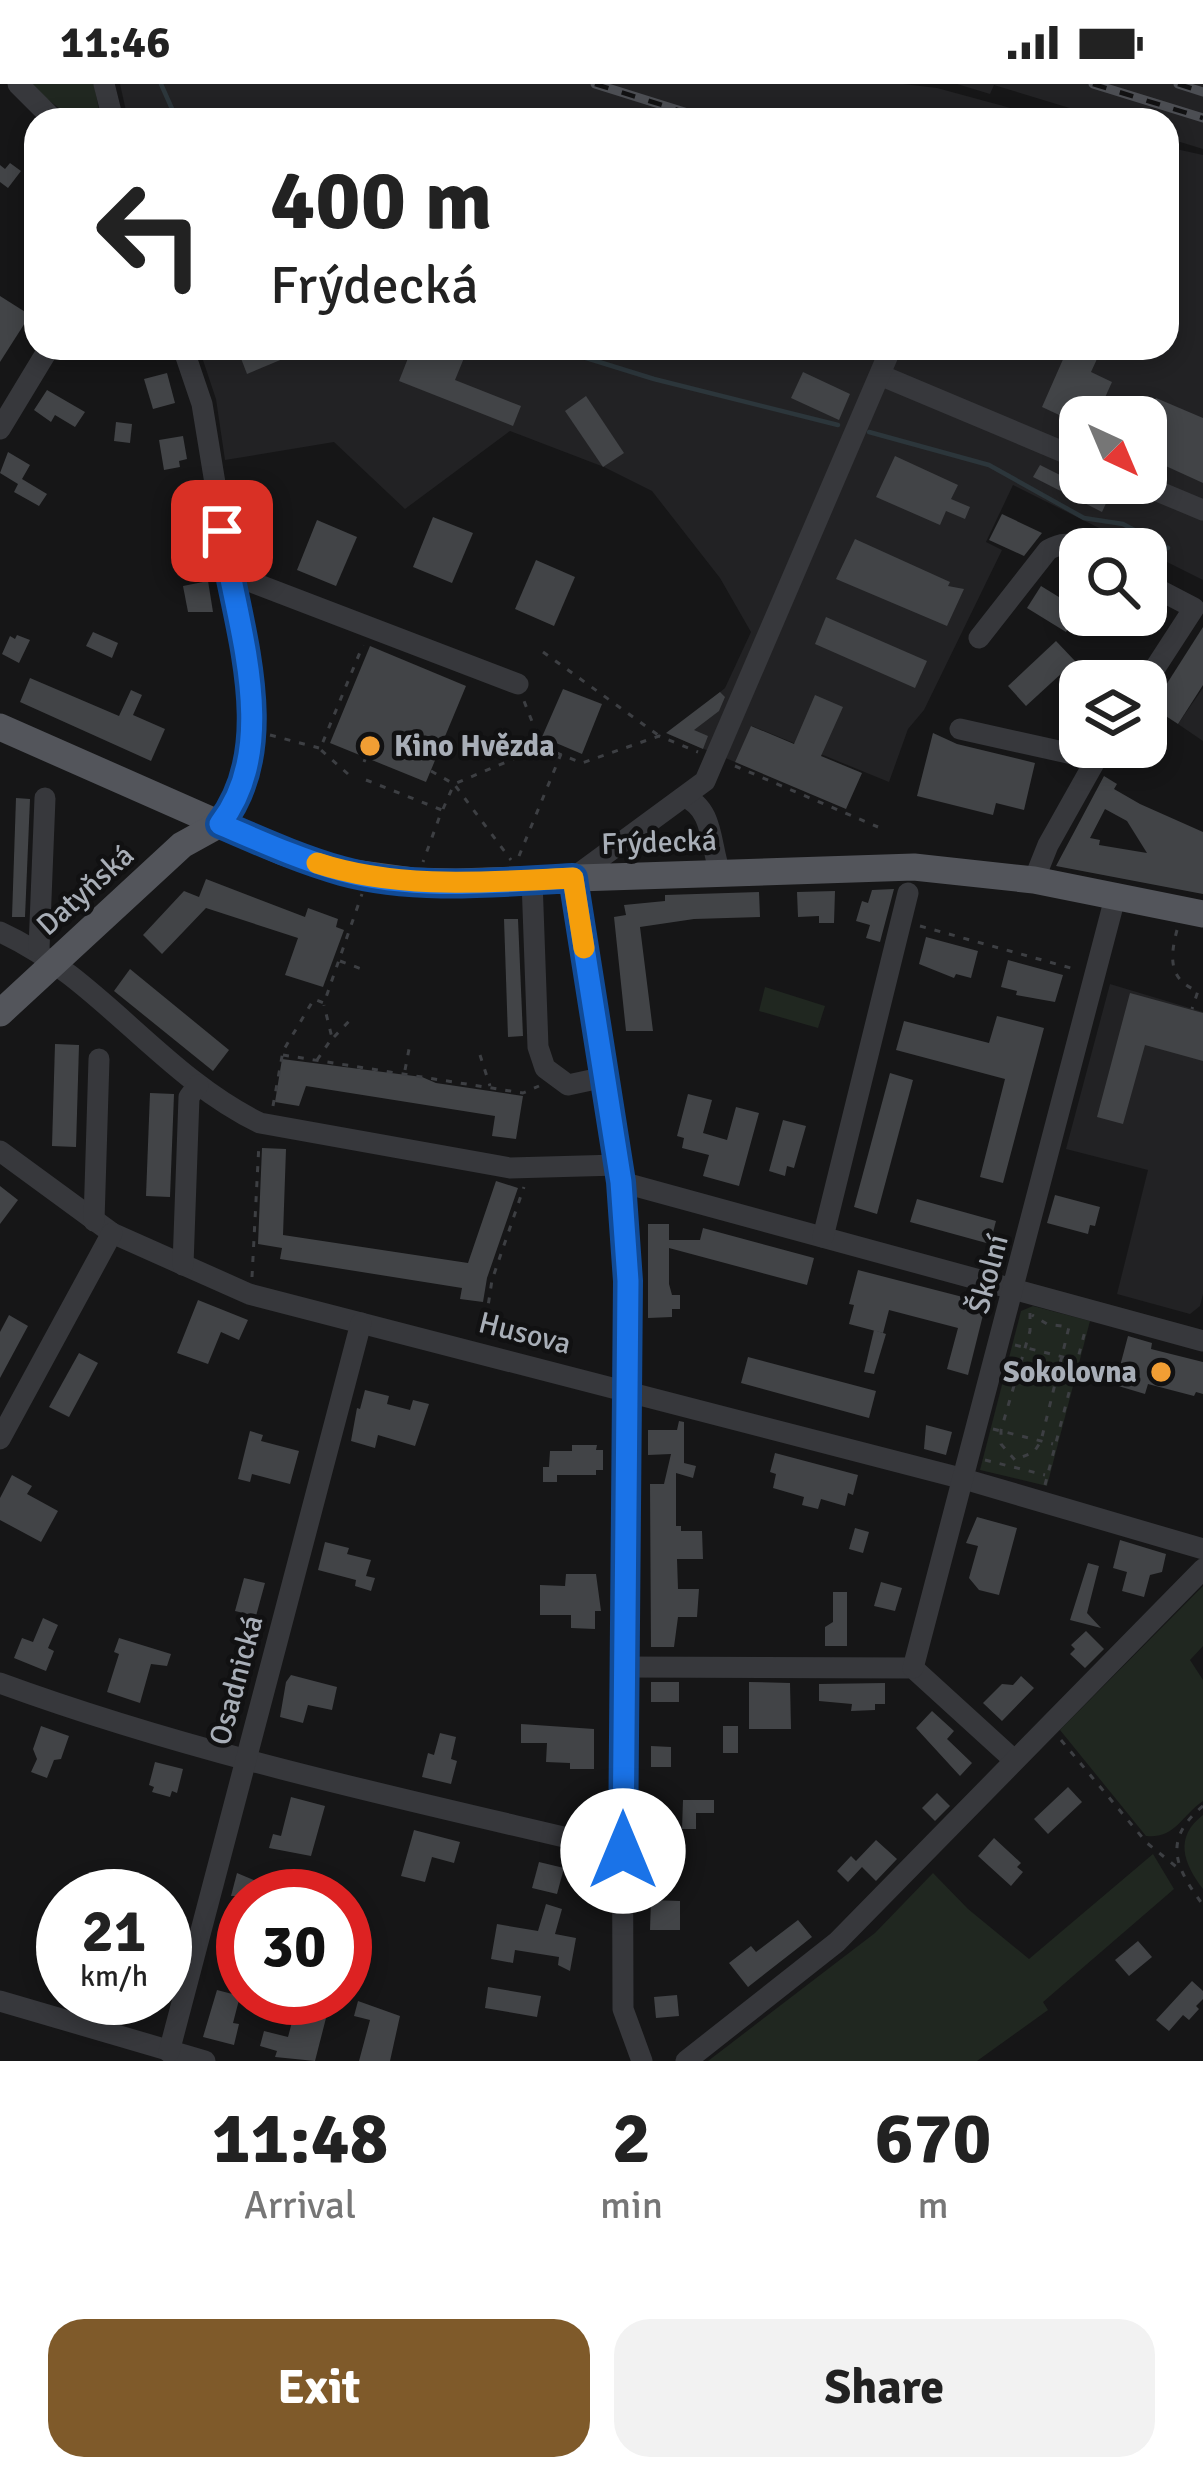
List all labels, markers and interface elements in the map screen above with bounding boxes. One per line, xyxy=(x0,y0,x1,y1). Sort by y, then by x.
text: 11:46 xyxy=(60,15,170,70)
text: 400 m xyxy=(270,149,492,253)
icon: left xyxy=(72,156,228,312)
text: Frýdecká xyxy=(270,252,479,319)
north arrow xyxy=(1059,396,1167,504)
map controls xyxy=(1059,396,1167,768)
pin xyxy=(171,480,273,582)
icon: arrive xyxy=(189,498,255,564)
button: search xyxy=(1059,528,1167,636)
button: layers xyxy=(1059,660,1167,768)
place label: Kino Hvězda xyxy=(394,728,555,765)
marker: Kino Hvězda xyxy=(357,733,383,759)
street label: Frýdecká xyxy=(600,822,718,863)
street label: Datyňská xyxy=(29,837,142,944)
street label: Školní xyxy=(960,1231,1017,1318)
street label: Husova xyxy=(475,1304,575,1363)
place label: Sokolovna xyxy=(1003,1354,1137,1391)
marker: Sokolovna xyxy=(1148,1359,1174,1385)
street label: Osadnická xyxy=(201,1611,272,1749)
position arrow xyxy=(560,1788,686,1914)
speed limit sign: 30 xyxy=(216,1869,372,2025)
text: 21 xyxy=(82,1895,146,1969)
text: km/h xyxy=(80,1958,148,1995)
text: 11:48 xyxy=(212,2094,388,2183)
text: 2 xyxy=(612,2094,651,2183)
text: 670 xyxy=(875,2094,991,2183)
text: Arrival xyxy=(244,2181,356,2229)
text: min xyxy=(600,2181,663,2229)
text: m xyxy=(917,2181,949,2229)
button: Exit xyxy=(48,2319,590,2457)
button: Share xyxy=(614,2319,1155,2457)

